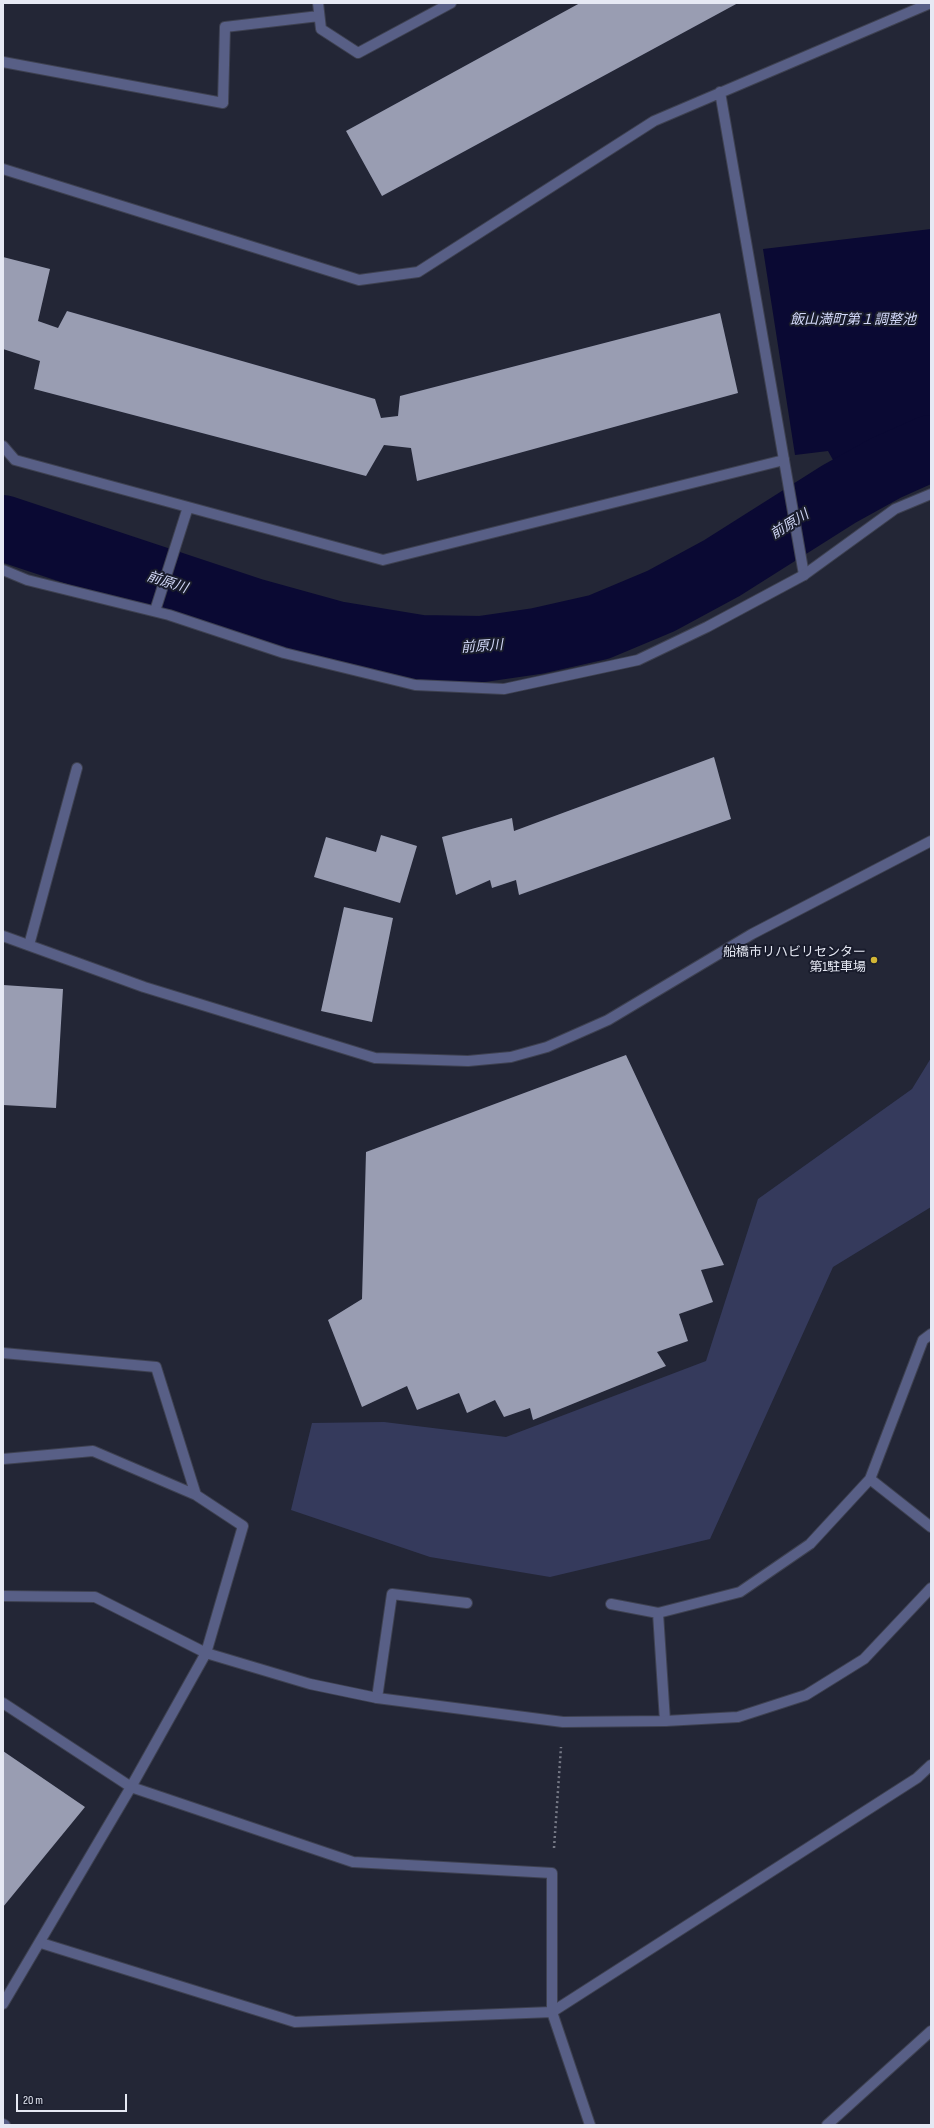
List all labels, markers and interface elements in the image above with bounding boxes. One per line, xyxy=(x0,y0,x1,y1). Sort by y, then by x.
water label: 飯山満町第１調整池 xyxy=(790,312,916,328)
water label: 前原川 xyxy=(768,507,812,543)
water label: 前原川 xyxy=(144,569,190,597)
water label: 前原川 xyxy=(460,637,504,657)
place label: 船橋市リハビリセンター 第1駐車場 xyxy=(723,945,866,976)
marker: 船橋市リハビリセンター 第1駐車場 xyxy=(869,955,879,965)
scale bar xyxy=(18,2086,129,2112)
text: 20 m xyxy=(23,2093,43,2108)

